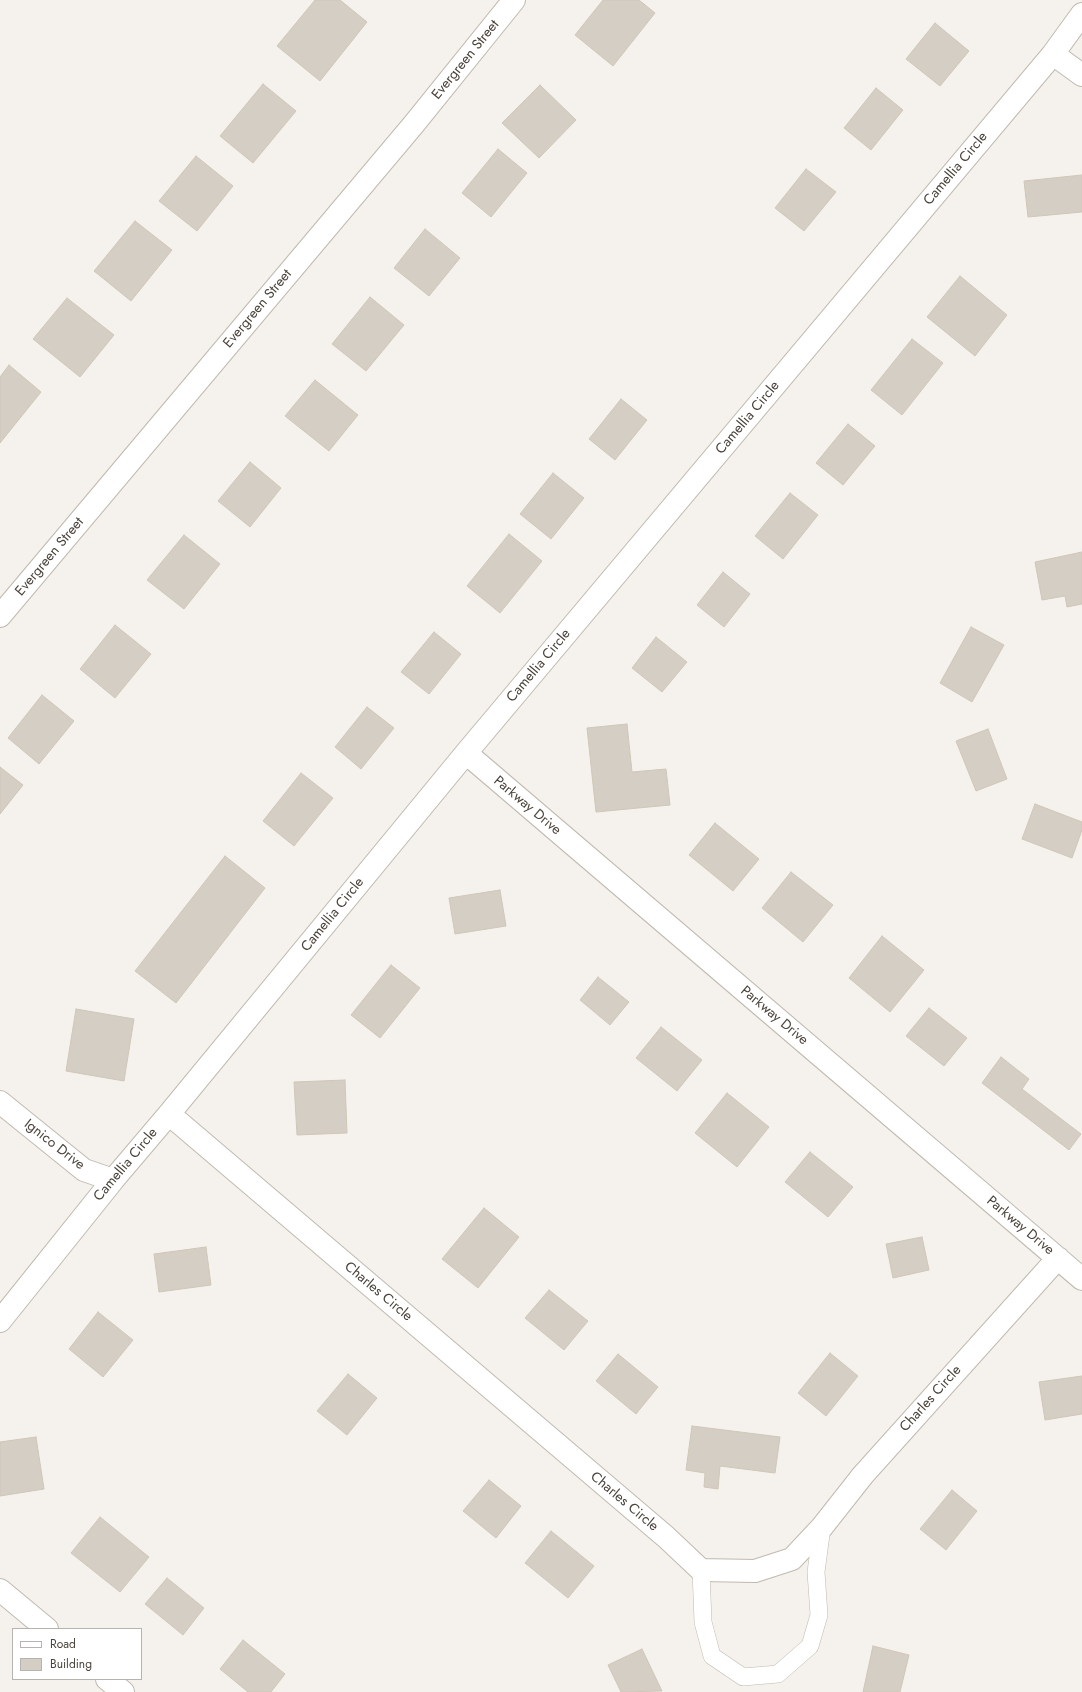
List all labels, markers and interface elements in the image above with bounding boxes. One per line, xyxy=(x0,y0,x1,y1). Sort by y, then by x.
street label: Evergreen Street xyxy=(429,17,503,103)
street label: Camellia Circle xyxy=(921,129,991,209)
street label: Evergreen Street xyxy=(220,266,296,352)
street label: Camellia Circle xyxy=(713,378,783,458)
street label: Evergreen Street xyxy=(12,514,88,600)
street label: Camellia Circle xyxy=(504,626,574,706)
street label: Parkway Drive xyxy=(490,773,564,839)
street label: Camellia Circle xyxy=(298,875,368,955)
street label: Parkway Drive xyxy=(737,983,811,1049)
street label: Ignico Drive xyxy=(20,1116,88,1174)
street label: Camellia Circle xyxy=(91,1125,161,1205)
street label: Parkway Drive xyxy=(983,1193,1057,1259)
street label: Charles Circle xyxy=(341,1259,415,1325)
street label: Charles Circle xyxy=(897,1362,965,1436)
street label: Charles Circle xyxy=(587,1469,661,1535)
legend xyxy=(12,1628,142,1680)
text: Road xyxy=(50,1635,76,1653)
text: Building xyxy=(50,1655,92,1673)

